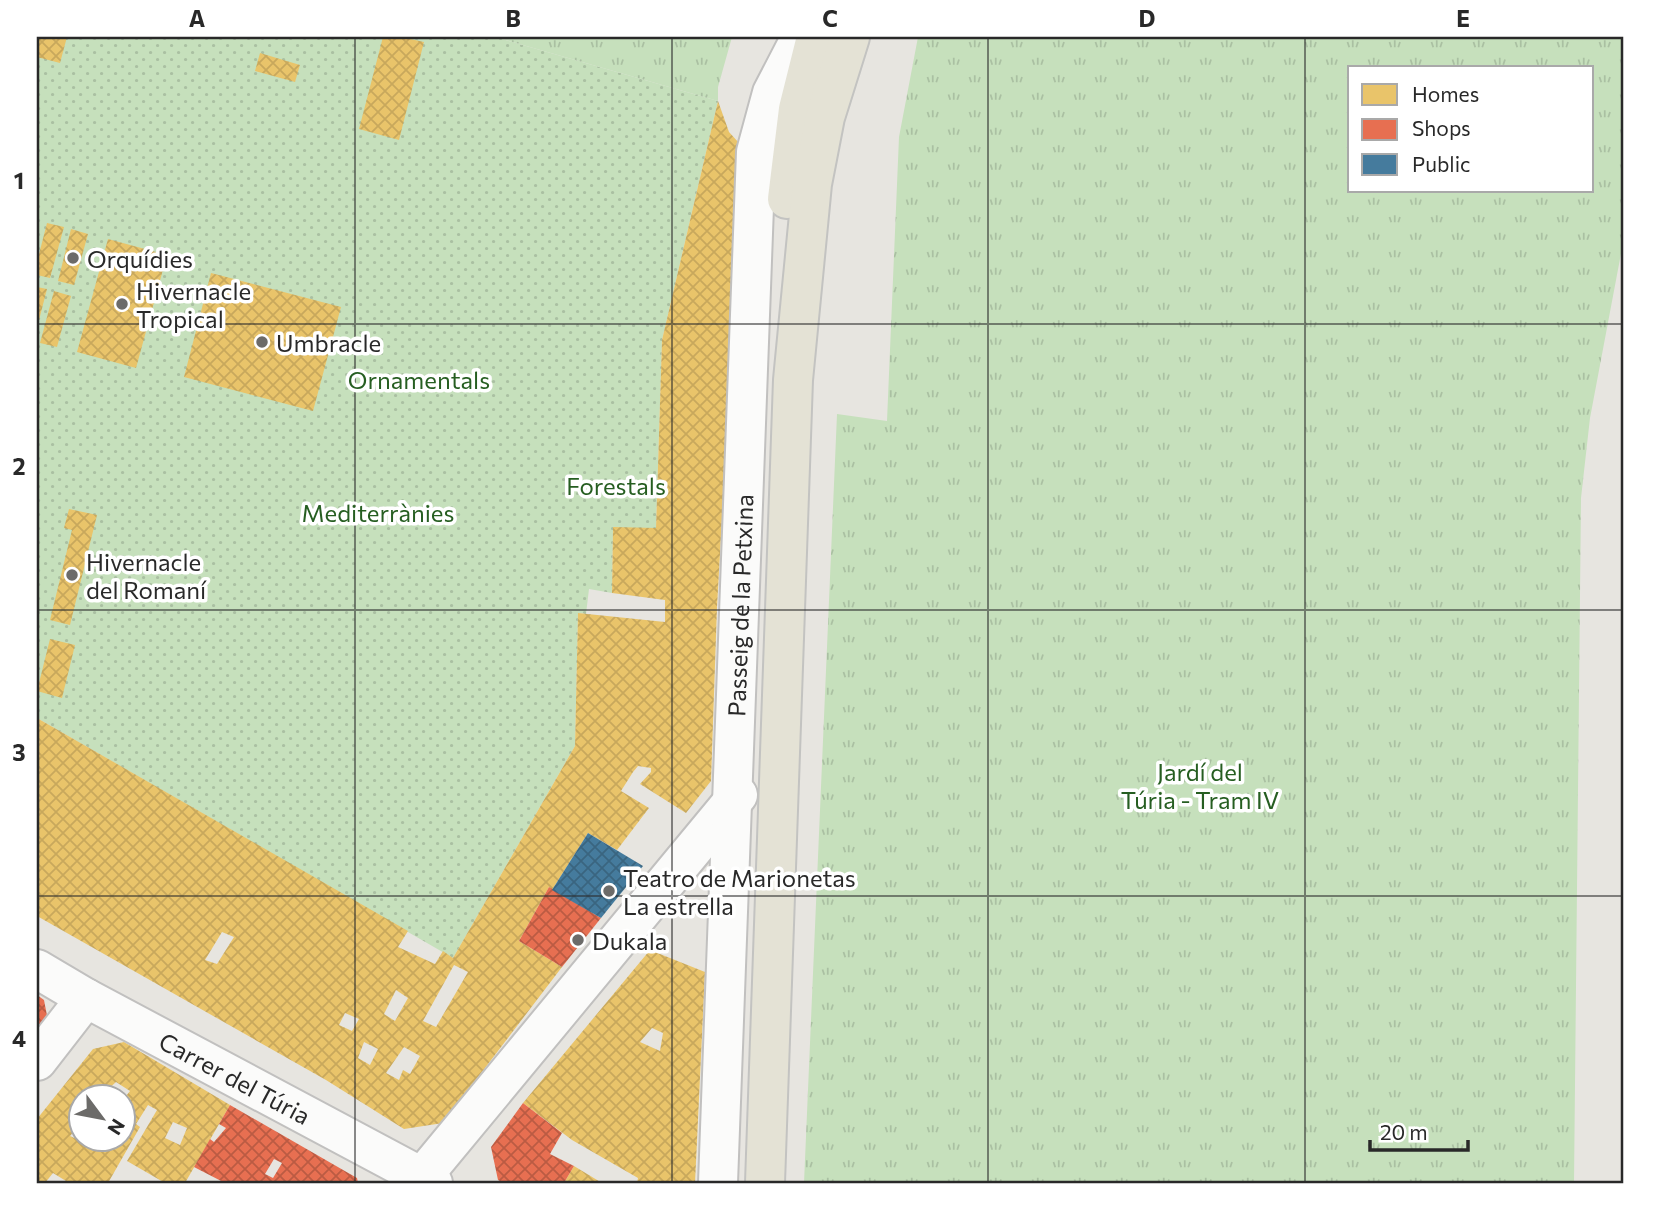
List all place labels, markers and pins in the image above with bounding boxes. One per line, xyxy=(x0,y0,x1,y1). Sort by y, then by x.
place label: Orquídies xyxy=(87,244,193,273)
marker: Orquídies xyxy=(65,250,81,266)
place label: Hivernacle Tropical xyxy=(136,276,251,333)
marker: Hivernacle Tropical xyxy=(114,296,130,312)
place label: Umbracle xyxy=(276,328,381,357)
marker: Umbracle xyxy=(254,334,270,350)
place label: Hivernacle del Romaní xyxy=(86,547,207,604)
marker: Hivernacle del Romaní xyxy=(64,567,80,583)
place label: Teatro de Marionetas La estrella xyxy=(623,863,856,920)
marker: Teatro de Marionetas La estrella xyxy=(601,883,617,899)
place label: Dukala xyxy=(592,926,667,955)
marker: Dukala xyxy=(570,932,586,948)

